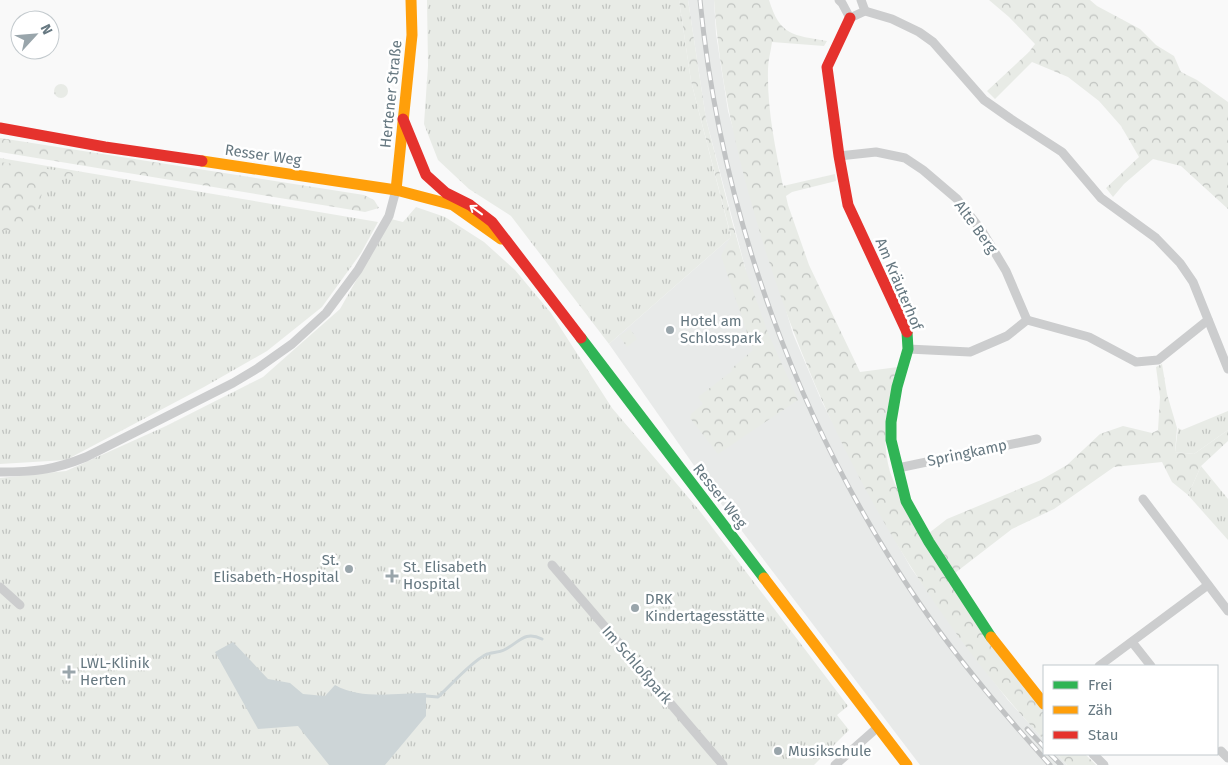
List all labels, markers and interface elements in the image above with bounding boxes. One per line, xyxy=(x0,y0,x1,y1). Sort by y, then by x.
north arrow xyxy=(10,10,60,60)
text: N xyxy=(37,22,56,37)
street label: Hertener Straße xyxy=(376,39,406,149)
street label: Resser Weg xyxy=(224,141,303,169)
street label: Alte Berg xyxy=(951,197,1001,257)
one-way arrow xyxy=(469,205,483,215)
street label: Am Kräuterhof xyxy=(872,235,927,334)
place label: Hotel am Schlosspark xyxy=(680,312,762,347)
marker: Hotel am Schlosspark xyxy=(664,324,676,336)
street label: Springkamp xyxy=(925,436,1009,470)
street label: Resser Weg xyxy=(689,460,751,532)
place label: St. Elisabeth-Hospital xyxy=(213,551,340,586)
place label: St. Elisabeth Hospital xyxy=(403,558,487,593)
marker: St. Elisabeth-Hospital xyxy=(343,563,355,575)
marker: St. Elisabeth Hospital xyxy=(385,569,399,583)
place label: DRK Kindertagesstätte xyxy=(645,590,765,625)
marker: DRK Kindertagesstätte xyxy=(629,602,641,614)
street label: Im Schloßpark xyxy=(598,622,676,708)
place label: LWL-Klinik Herten xyxy=(80,654,150,689)
marker: LWL-Klinik Herten xyxy=(62,665,76,679)
legend xyxy=(1043,665,1218,755)
text: Frei xyxy=(1088,676,1113,694)
text: Zäh xyxy=(1088,701,1113,719)
text: Stau xyxy=(1088,726,1118,744)
place label: Musikschule xyxy=(788,742,871,760)
marker: Musikschule xyxy=(772,745,784,757)

